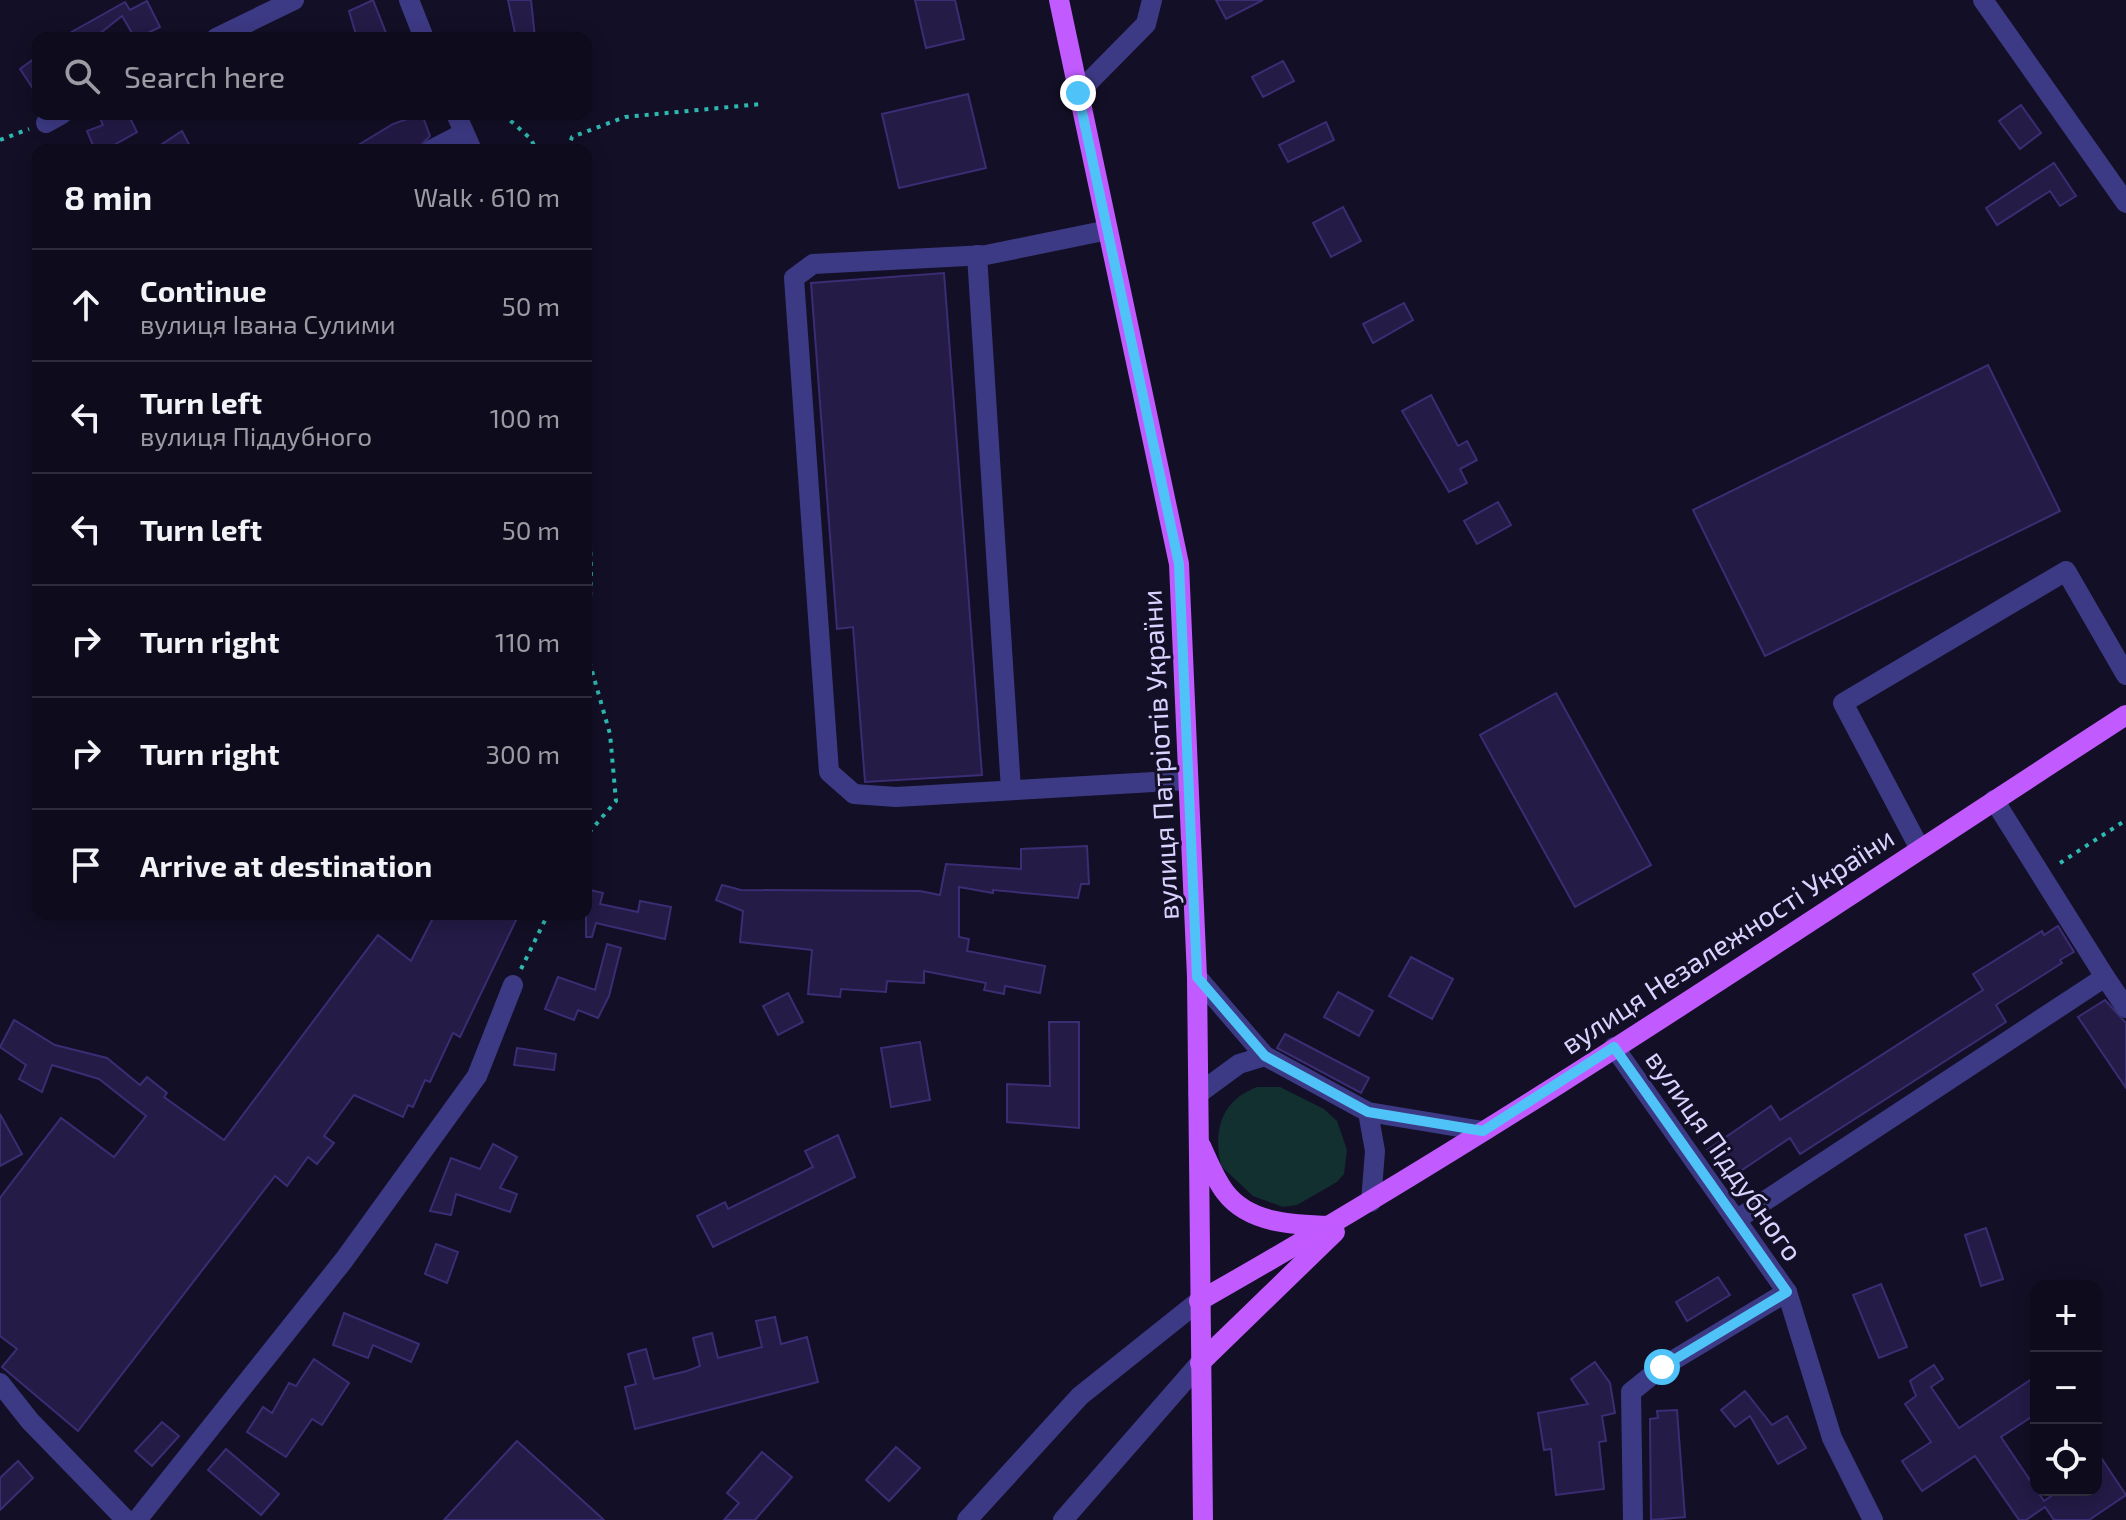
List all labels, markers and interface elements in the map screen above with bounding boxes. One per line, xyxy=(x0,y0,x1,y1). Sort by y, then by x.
search box xyxy=(32,32,592,120)
icon: search xyxy=(60,54,104,98)
text: Search here xyxy=(124,58,285,94)
route end xyxy=(1060,75,1096,111)
text: 8 min xyxy=(64,176,152,217)
text: Walk · 610 m xyxy=(413,181,560,212)
text: Continue xyxy=(140,272,267,308)
icon: ahead xyxy=(64,283,108,327)
text: 50 m xyxy=(502,290,560,321)
text: вулиця Івана Сулими xyxy=(140,308,395,339)
text: Turn left xyxy=(140,384,262,420)
icon: left xyxy=(64,395,108,439)
text: 100 m xyxy=(490,402,560,433)
text: вулиця Піддубного xyxy=(140,420,372,451)
icon: left xyxy=(64,507,108,551)
text: Turn left xyxy=(140,511,262,547)
text: 50 m xyxy=(502,514,560,545)
street label: вулиця Патріотів України xyxy=(1133,589,1185,921)
icon: right xyxy=(64,619,108,663)
text: Turn right xyxy=(140,623,280,659)
text: 110 m xyxy=(495,626,560,657)
icon: right xyxy=(64,731,108,775)
text: Turn right xyxy=(140,735,280,771)
text: 300 m xyxy=(486,738,560,769)
street label: вулиця Незалежності України xyxy=(1554,820,1900,1060)
icon: arrive xyxy=(64,843,108,887)
text: Arrive at destination xyxy=(140,847,432,883)
street label: вулиця Піддубного xyxy=(1639,1043,1811,1267)
map controls xyxy=(2030,1280,2102,1496)
button: + xyxy=(2030,1280,2102,1352)
route start xyxy=(1644,1349,1680,1385)
button: − xyxy=(2030,1352,2102,1424)
button: locate xyxy=(2030,1424,2102,1496)

